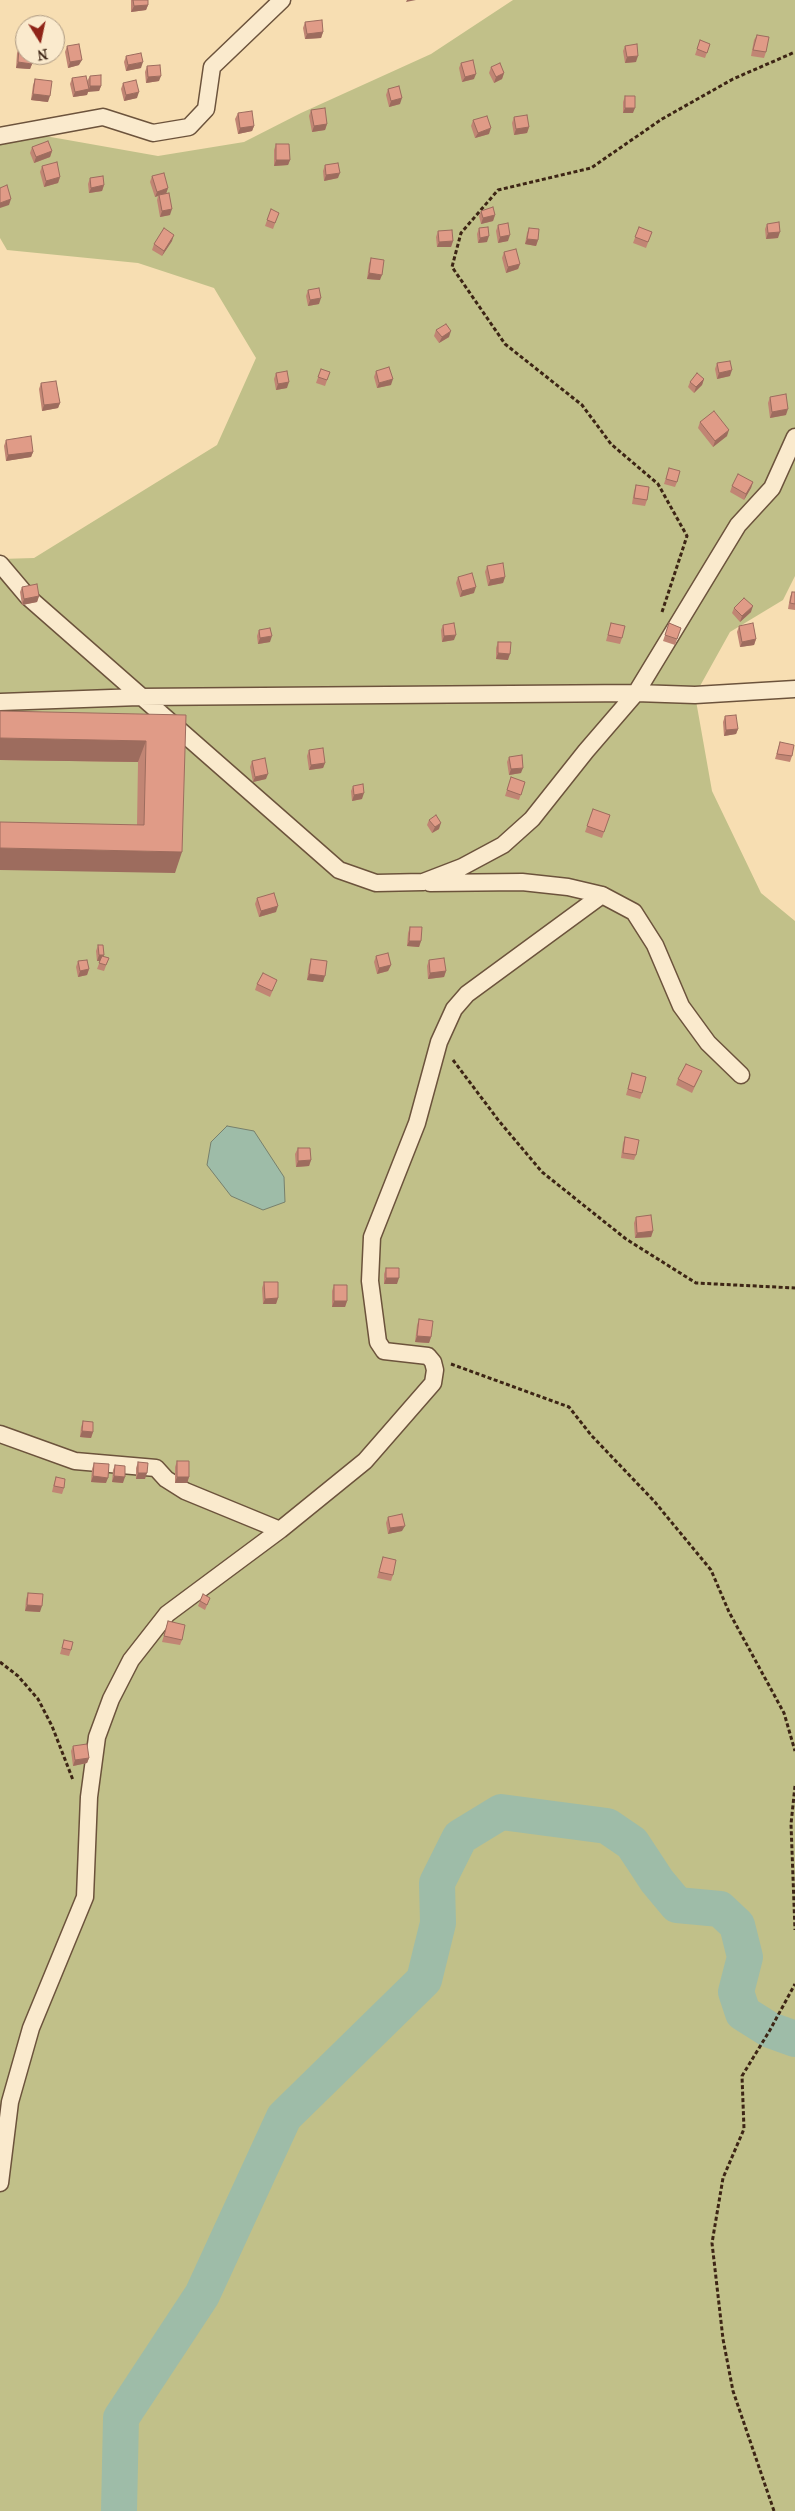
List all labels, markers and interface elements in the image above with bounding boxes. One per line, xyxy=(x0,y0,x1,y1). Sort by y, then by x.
north arrow xyxy=(15,15,65,65)
text: N xyxy=(36,45,49,64)

